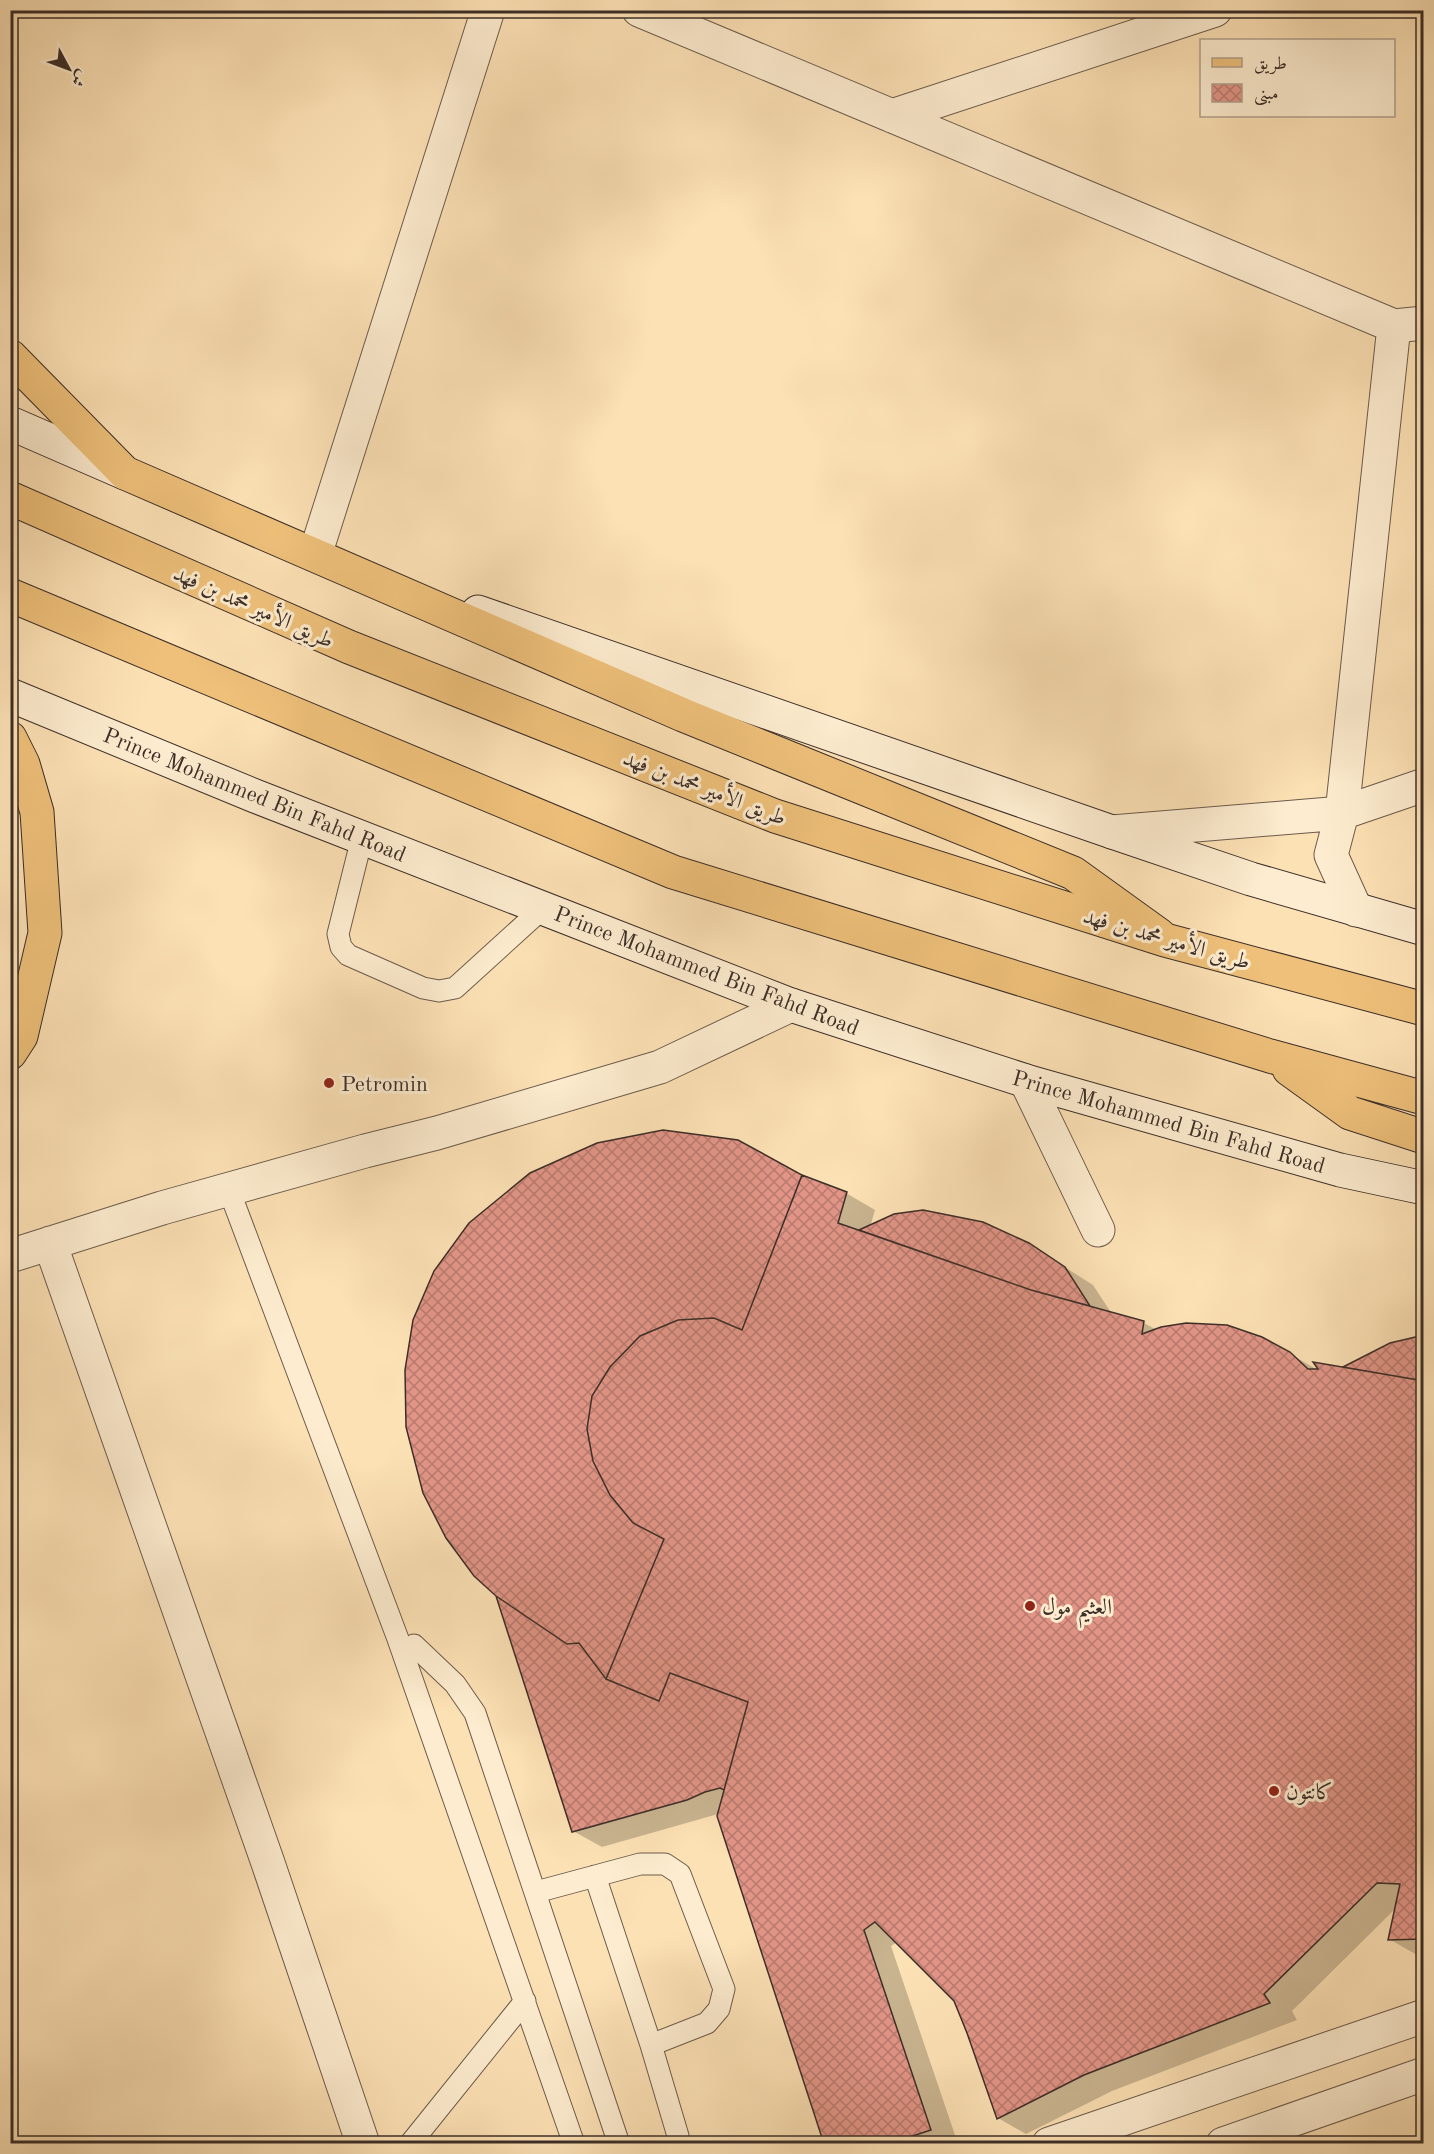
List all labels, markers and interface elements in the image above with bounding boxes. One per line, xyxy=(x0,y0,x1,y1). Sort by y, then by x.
north arrow xyxy=(39,39,99,99)
legend xyxy=(1200,39,1395,117)
text: طريق xyxy=(1254,55,1287,75)
text: ش xyxy=(68,66,90,89)
text: مبنى xyxy=(1254,85,1279,106)
street label: طريق الأمير محمد بن فهد xyxy=(169,557,339,655)
street label: Prince Mohammed Bin Fahd Road xyxy=(100,725,409,867)
street label: طريق الأمير محمد بن فهد xyxy=(619,742,791,832)
street label: طريق الأمير محمد بن فهد xyxy=(1080,900,1254,976)
street label: Prince Mohammed Bin Fahd Road xyxy=(551,903,862,1040)
street label: Prince Mohammed Bin Fahd Road xyxy=(1009,1068,1328,1178)
place label: Petromin xyxy=(341,1074,428,1096)
marker: Petromin xyxy=(322,1076,336,1090)
place label: العثيم مول xyxy=(1042,1597,1112,1628)
marker: العثيم مول xyxy=(1023,1599,1037,1613)
place label: كانتون xyxy=(1286,1781,1333,1805)
marker: كانتون xyxy=(1267,1784,1281,1798)

